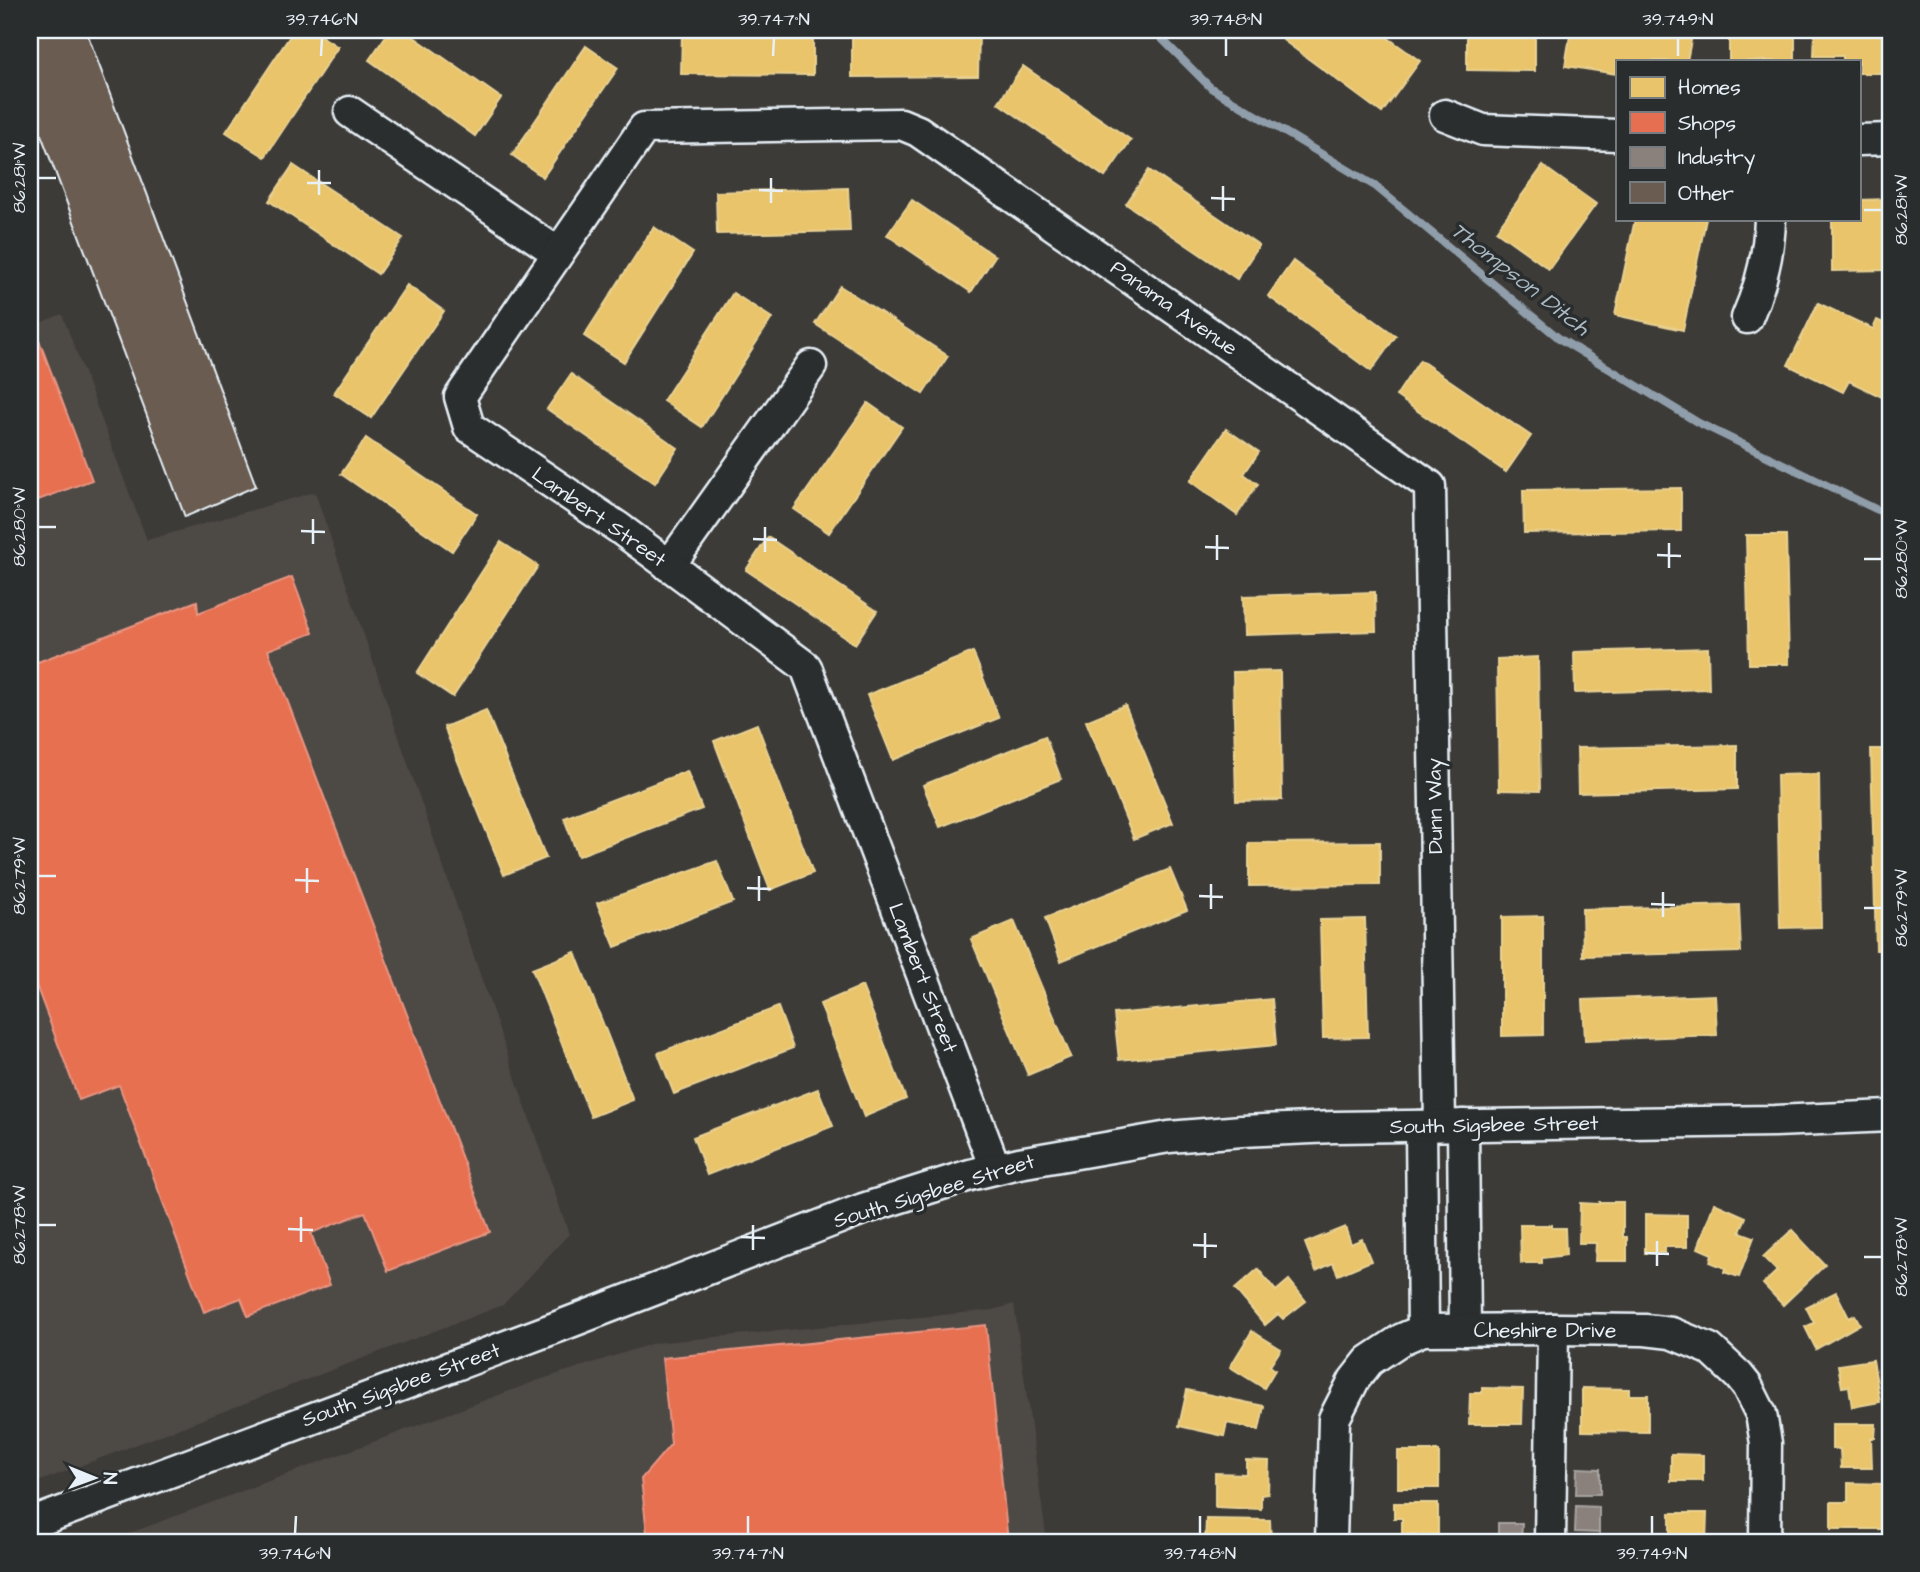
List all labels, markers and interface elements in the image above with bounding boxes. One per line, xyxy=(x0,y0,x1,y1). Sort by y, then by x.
text: 39.746°N xyxy=(286,7,358,32)
text: 39.747°N xyxy=(738,7,810,32)
text: 39.748°N xyxy=(1190,7,1262,32)
text: 39.749°N xyxy=(1643,7,1713,32)
legend xyxy=(1616,60,1860,220)
text: Homes xyxy=(1678,73,1741,102)
text: Shops xyxy=(1678,109,1736,139)
text: 86.281°W xyxy=(7,143,32,213)
text: Industry xyxy=(1678,143,1756,174)
text: 86.281°W xyxy=(1889,175,1914,245)
text: Other xyxy=(1678,179,1734,208)
water label: Thompson Ditch xyxy=(1444,215,1597,344)
street label: Panama Avenue xyxy=(1105,253,1243,363)
street label: Lambert Street xyxy=(526,460,672,574)
text: 86.280°W xyxy=(7,487,32,567)
text: 86.280°W xyxy=(1889,519,1914,599)
street label: Dunn Way xyxy=(1420,757,1452,854)
text: 86.279°W xyxy=(7,837,32,915)
text: 86.279°W xyxy=(1889,869,1914,947)
street label: Lambert Street xyxy=(881,899,965,1057)
street label: South Sigsbee Street xyxy=(1389,1109,1599,1143)
street label: South Sigsbee Street xyxy=(830,1146,1039,1237)
text: 86.278°W xyxy=(7,1185,32,1265)
text: 86.278°W xyxy=(1889,1217,1914,1297)
street label: Cheshire Drive xyxy=(1474,1316,1616,1345)
street label: South Sigsbee Street xyxy=(298,1335,505,1436)
north arrow xyxy=(60,1442,130,1512)
text: N xyxy=(96,1472,123,1485)
text: 39.746°N xyxy=(259,1541,331,1566)
text: 39.747°N xyxy=(712,1541,784,1566)
text: 39.748°N xyxy=(1164,1541,1236,1566)
text: 39.749°N xyxy=(1617,1541,1687,1566)

